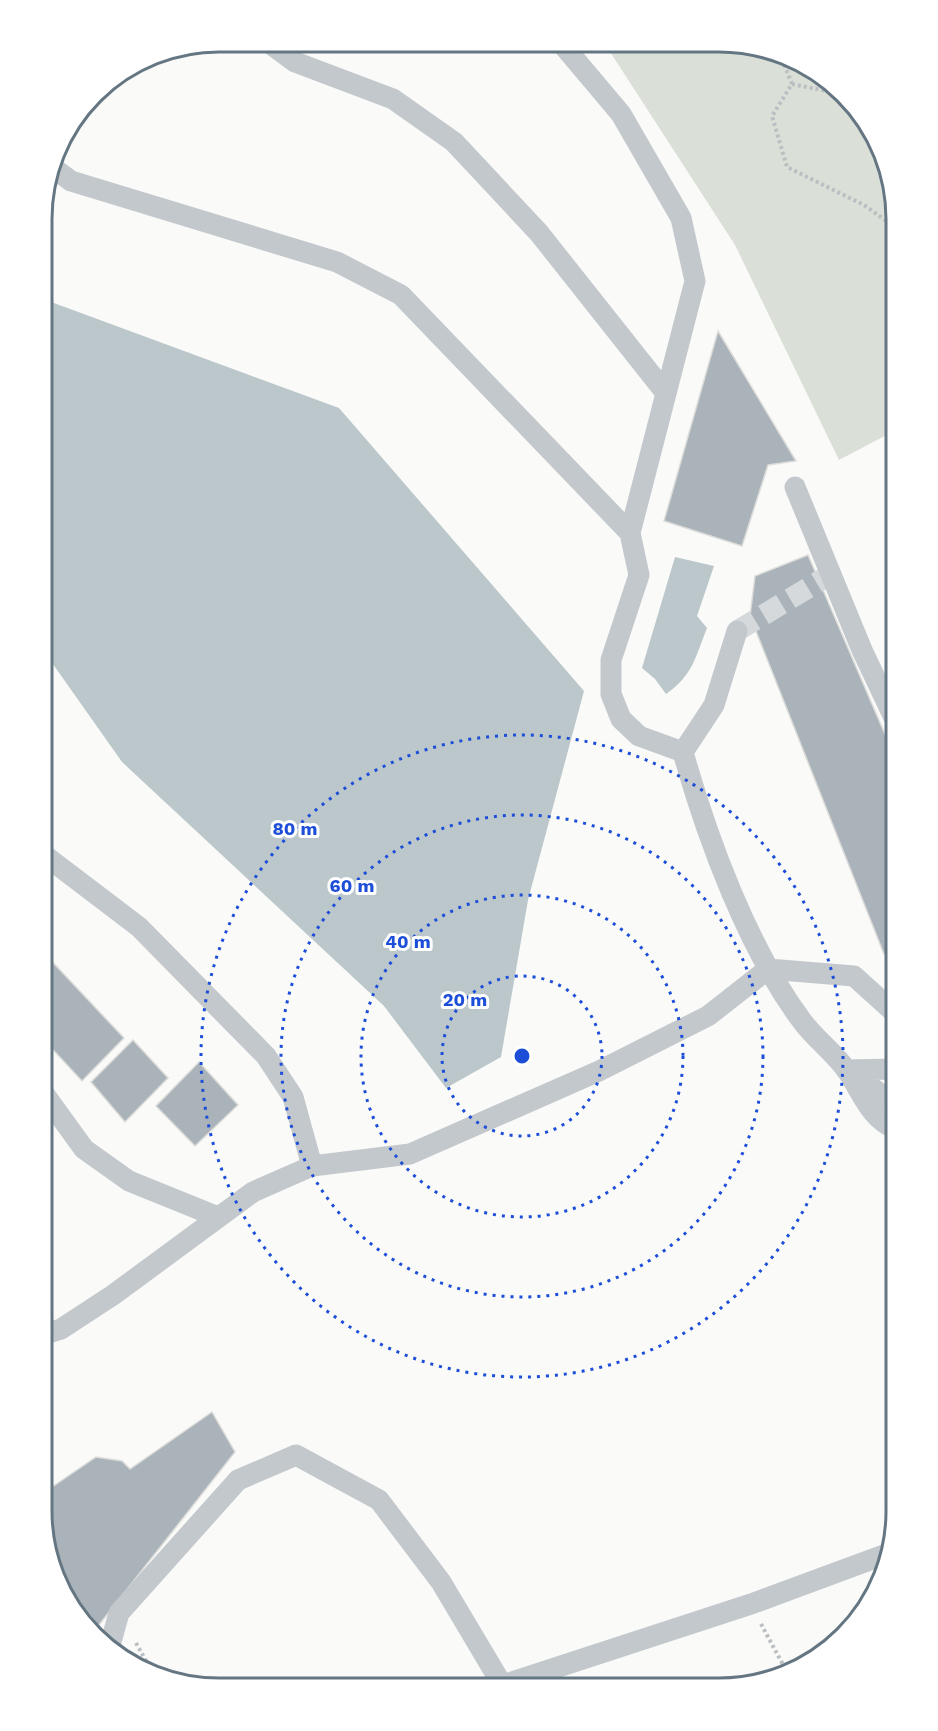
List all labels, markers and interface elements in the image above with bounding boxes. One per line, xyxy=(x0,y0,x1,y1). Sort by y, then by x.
text: 80 m xyxy=(273,818,317,839)
text: 60 m xyxy=(330,875,374,896)
text: 40 m xyxy=(385,931,431,952)
text: 20 m xyxy=(443,989,487,1010)
centre of rings xyxy=(512,1046,532,1066)

